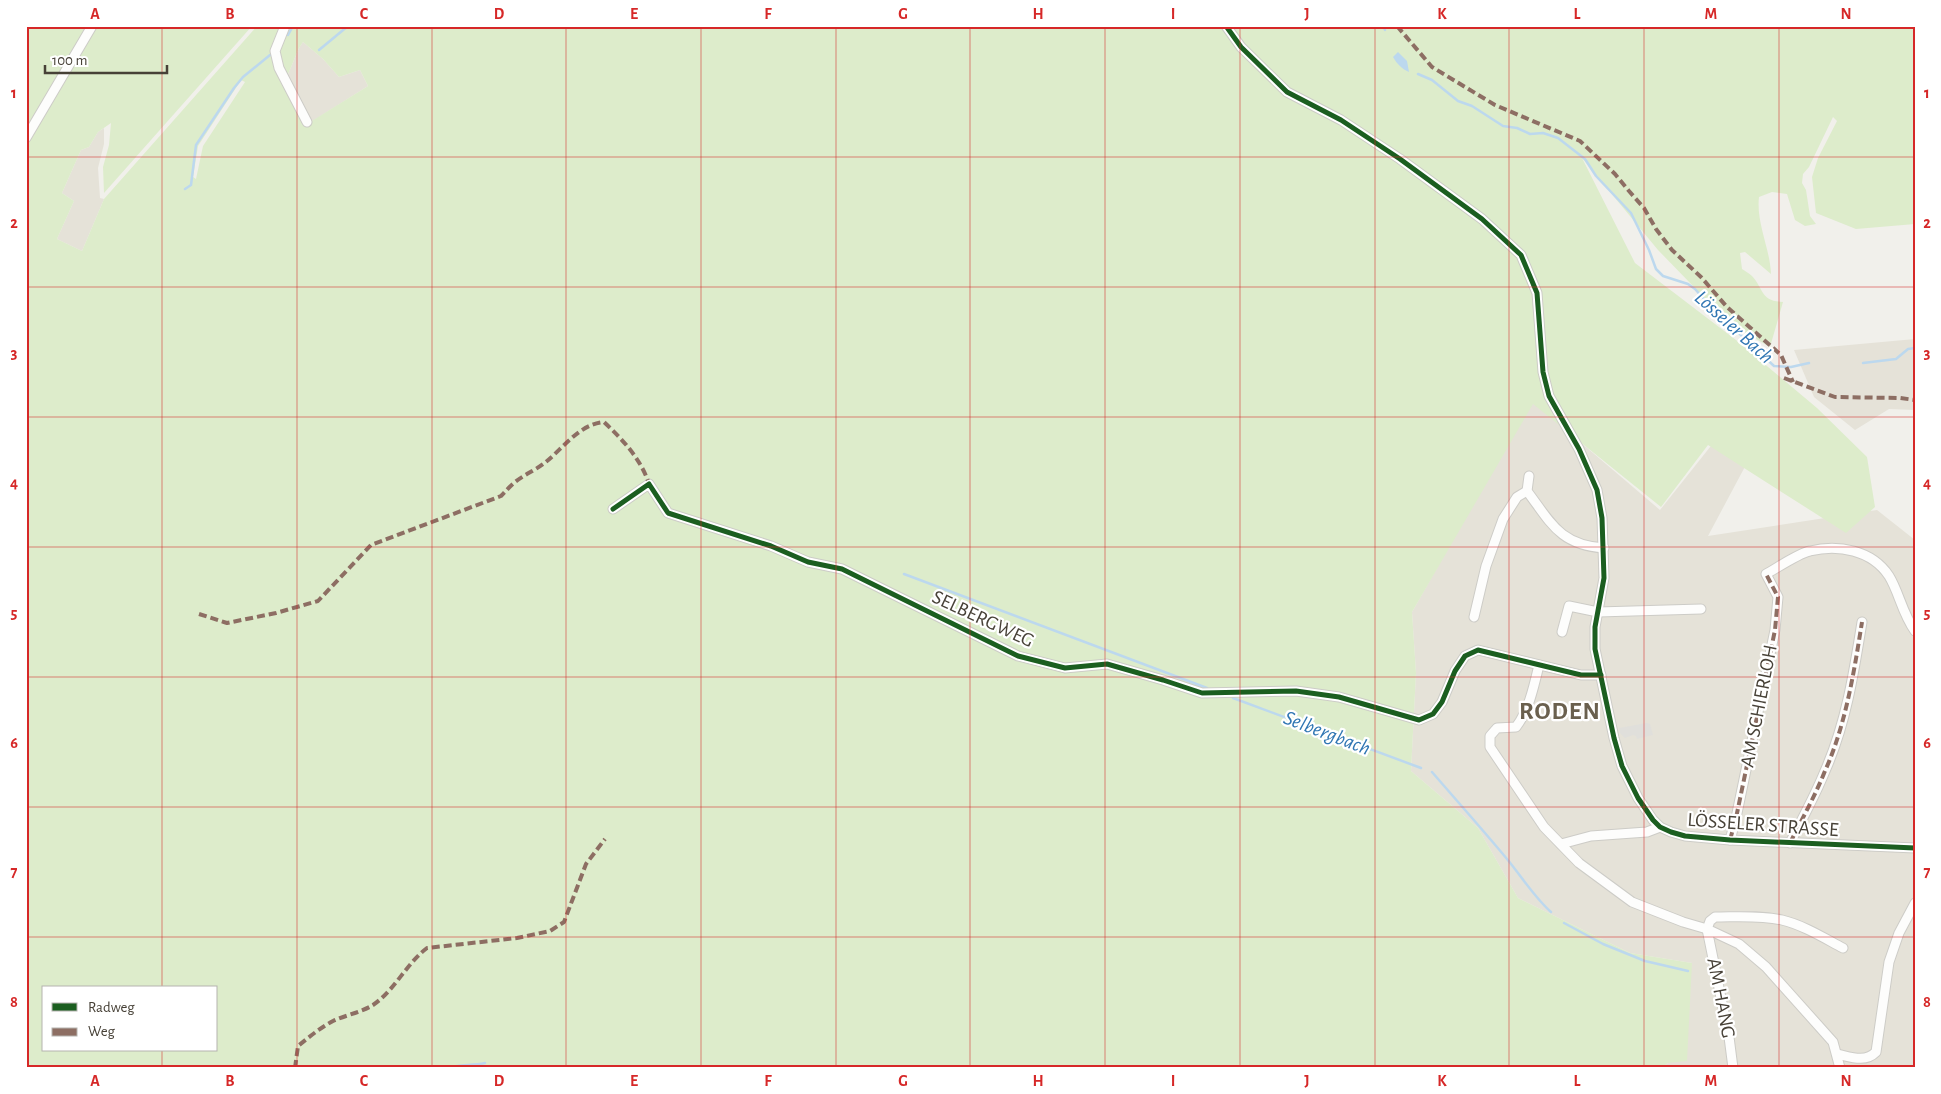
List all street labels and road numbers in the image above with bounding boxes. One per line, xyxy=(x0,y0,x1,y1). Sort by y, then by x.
street label: SELBERGWEG xyxy=(929,587,1037,651)
street label: AM SCHIERLOH xyxy=(1737,643,1781,769)
street label: LÖSSELER STRASSE xyxy=(1687,810,1840,840)
street label: AM HANG xyxy=(1703,956,1739,1040)

